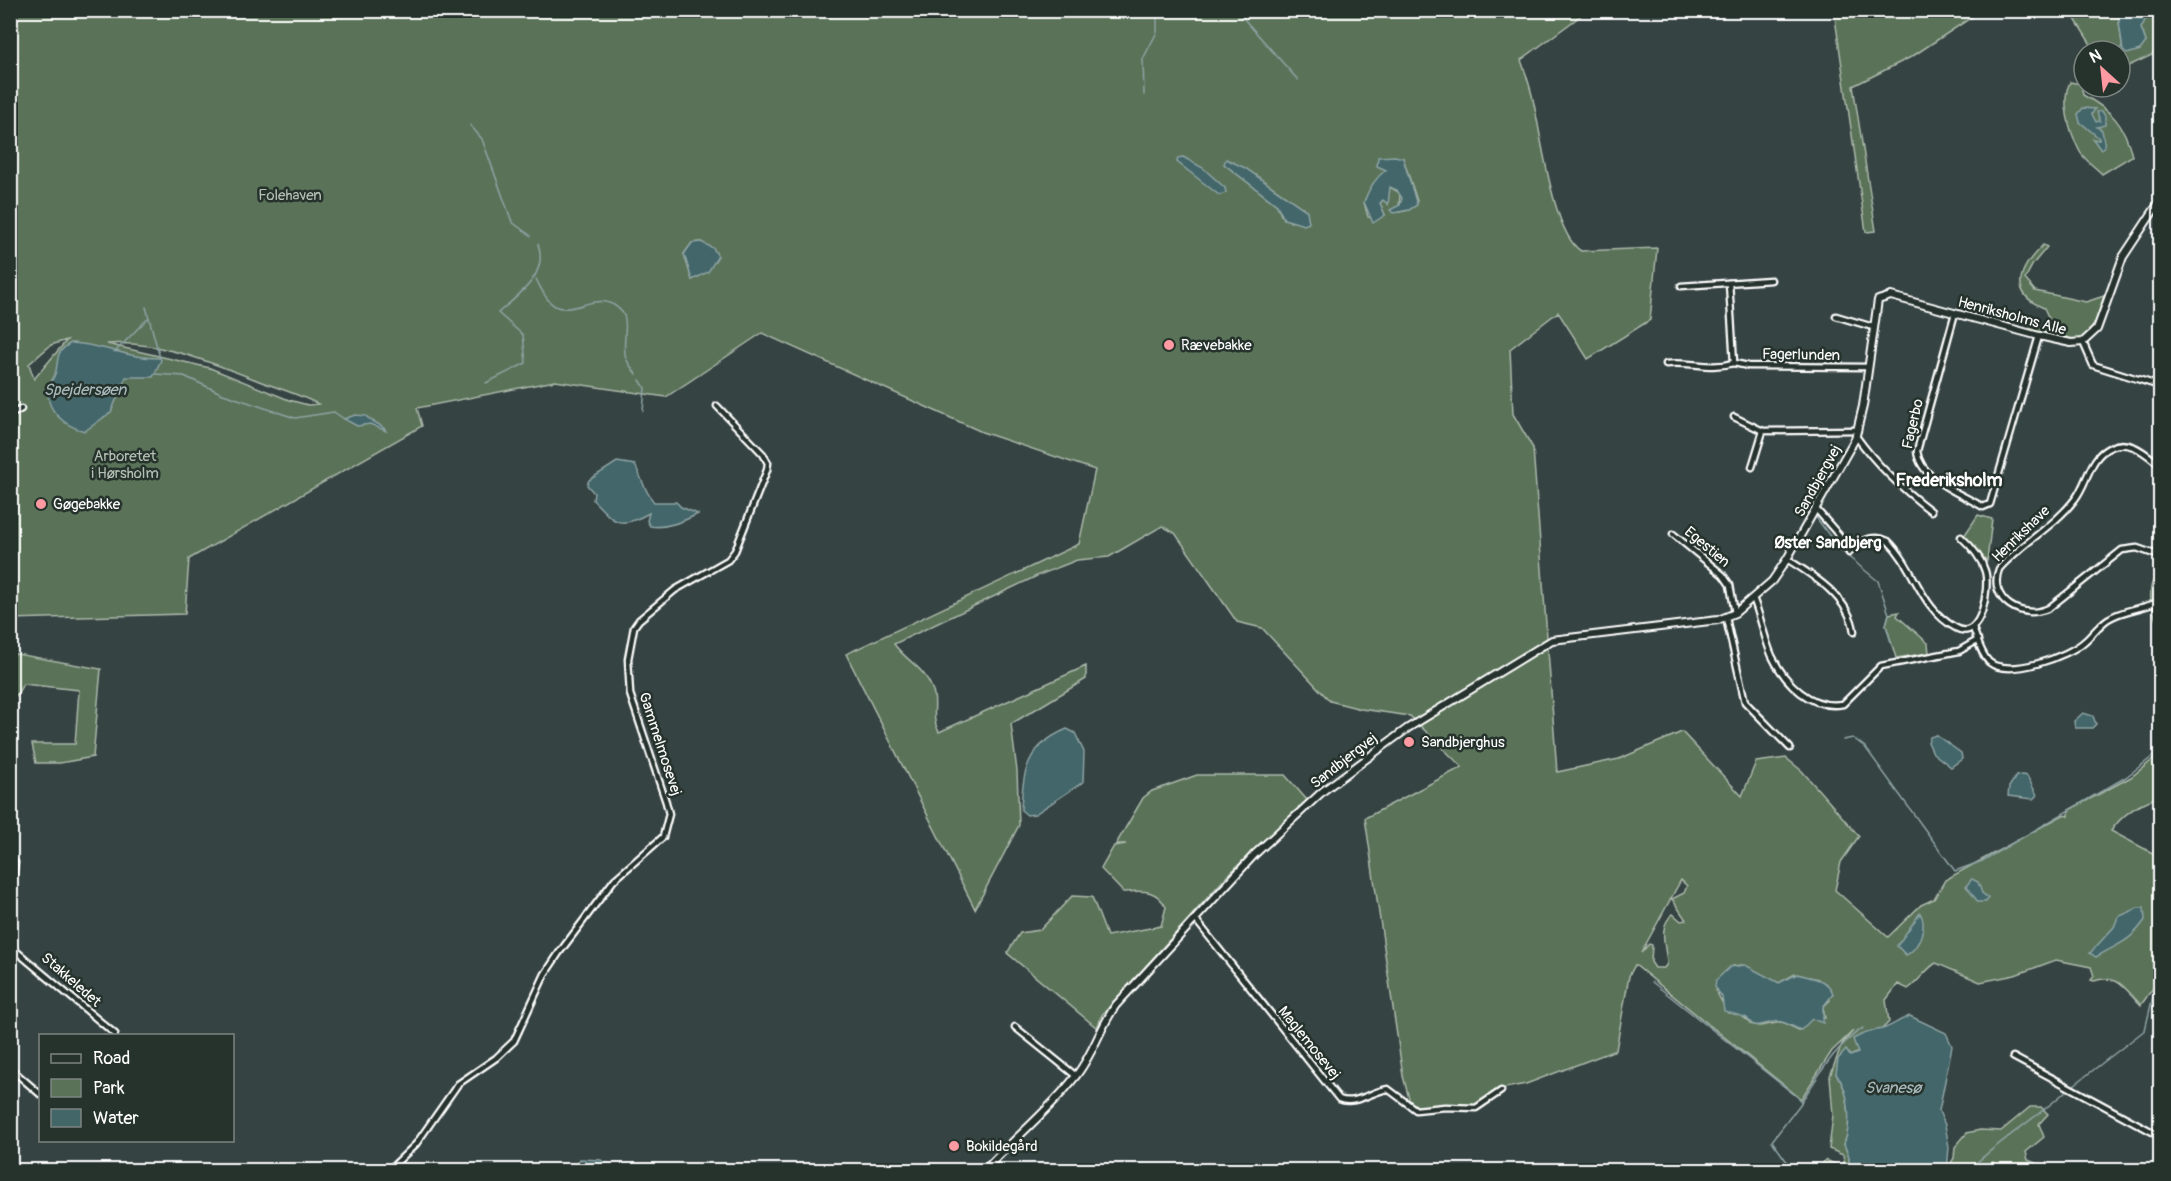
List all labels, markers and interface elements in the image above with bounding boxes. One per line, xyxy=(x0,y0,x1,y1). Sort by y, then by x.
north arrow xyxy=(2072,39,2132,99)
text: N xyxy=(2086,45,2105,68)
park label: Folehaven xyxy=(258,186,322,205)
street label: Henriksholms Alle xyxy=(1956,292,2069,340)
place label: Rævebakke xyxy=(1181,336,1252,355)
marker: Rævebakke xyxy=(1162,338,1176,352)
street label: Fagerlunden xyxy=(1762,345,1840,365)
water label: Spejdersøen xyxy=(44,380,127,400)
street label: Fagerbo xyxy=(1898,397,1928,451)
street label: Sandbjergvej xyxy=(1790,441,1846,521)
park label: Arboretet i Hørsholm xyxy=(91,447,159,483)
district label: Frederiksholm xyxy=(1895,469,2003,492)
place label: Gøgebakke xyxy=(53,495,121,514)
marker: Gøgebakke xyxy=(34,497,48,511)
street label: Henrikshave xyxy=(1988,501,2055,566)
street label: Egestien xyxy=(1680,522,1734,572)
district label: Øster Sandbjerg xyxy=(1774,533,1882,553)
street label: Gammelmosevej xyxy=(634,690,686,798)
street label: Sandbjergvej xyxy=(1307,729,1381,793)
place label: Sandbjerghus xyxy=(1421,733,1505,752)
marker: Sandbjerghus xyxy=(1402,735,1416,749)
street label: Stakkeledet xyxy=(37,949,106,1012)
street label: Maglemosevej xyxy=(1274,1002,1344,1084)
legend xyxy=(39,1034,234,1142)
text: Road xyxy=(93,1047,130,1070)
text: Park xyxy=(93,1077,125,1100)
water label: Svanesø xyxy=(1865,1078,1923,1098)
text: Water xyxy=(93,1107,139,1130)
place label: Bokildegård xyxy=(966,1137,1038,1156)
marker: Bokildegård xyxy=(947,1139,961,1153)

